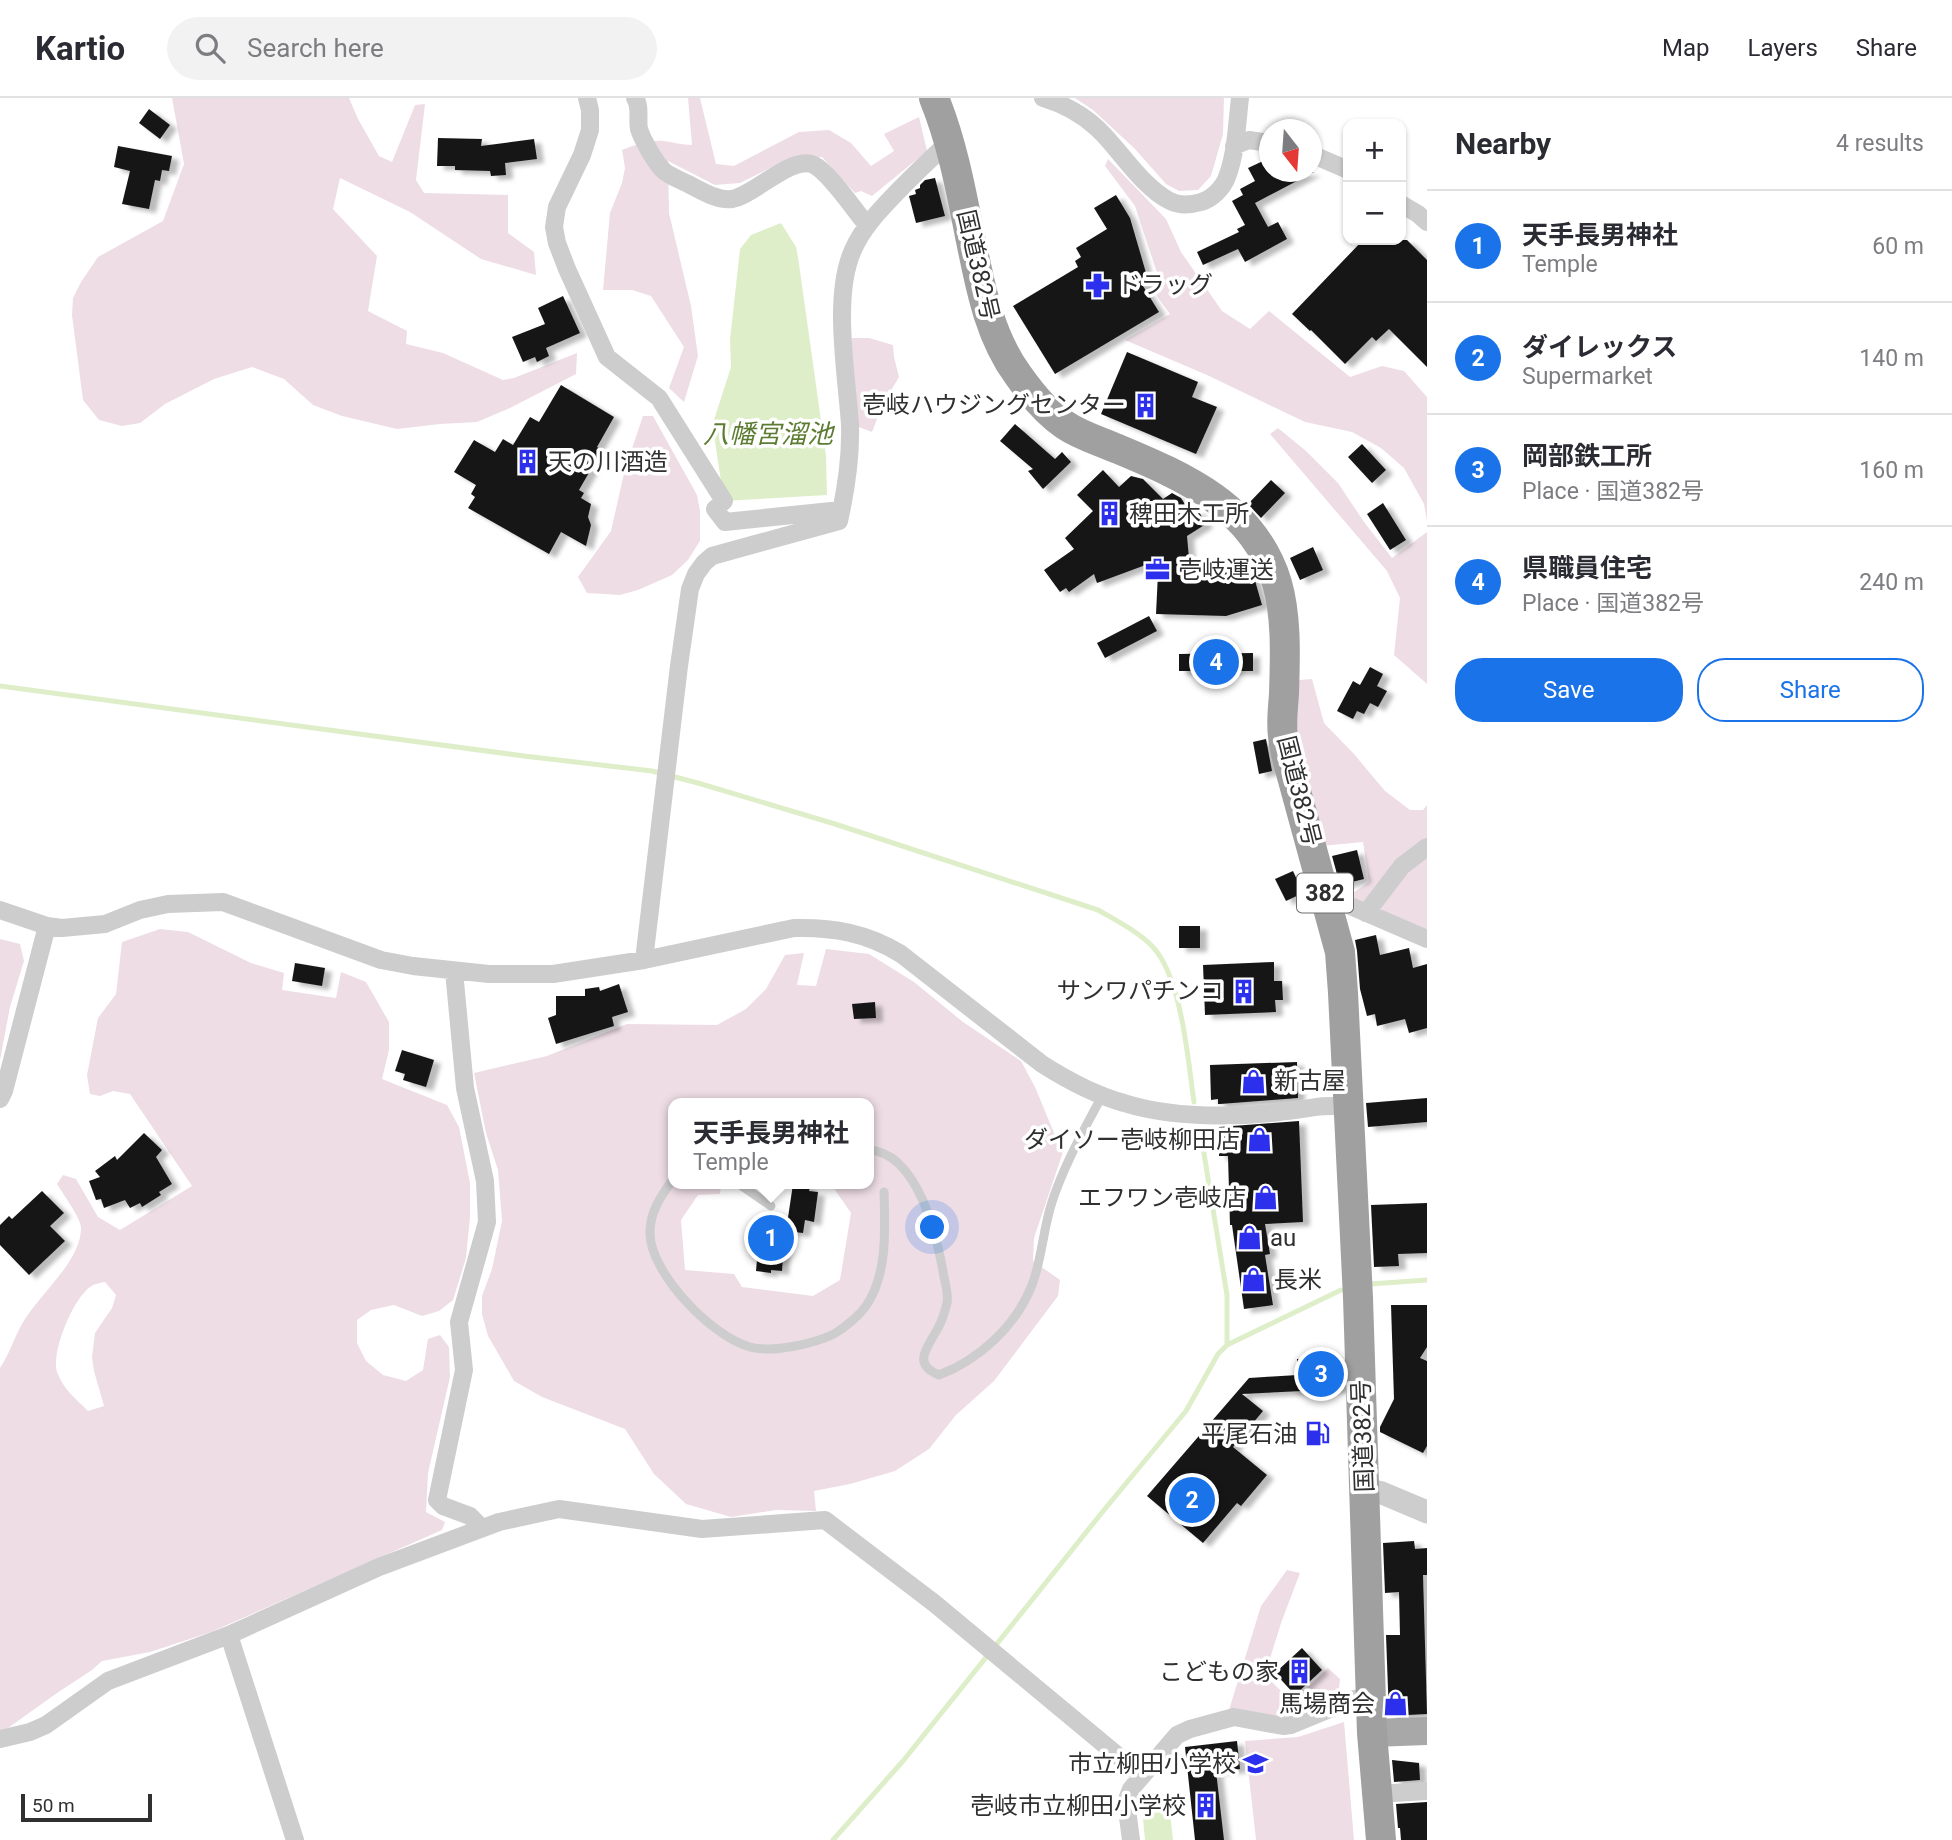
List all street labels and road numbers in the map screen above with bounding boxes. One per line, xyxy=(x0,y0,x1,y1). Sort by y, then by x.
street label: 国道382号 xyxy=(952,207,1004,323)
street label: 国道382号 xyxy=(1272,733,1326,849)
road number: 382 xyxy=(1297,874,1353,912)
street label: 国道382号 xyxy=(1347,1379,1379,1493)

